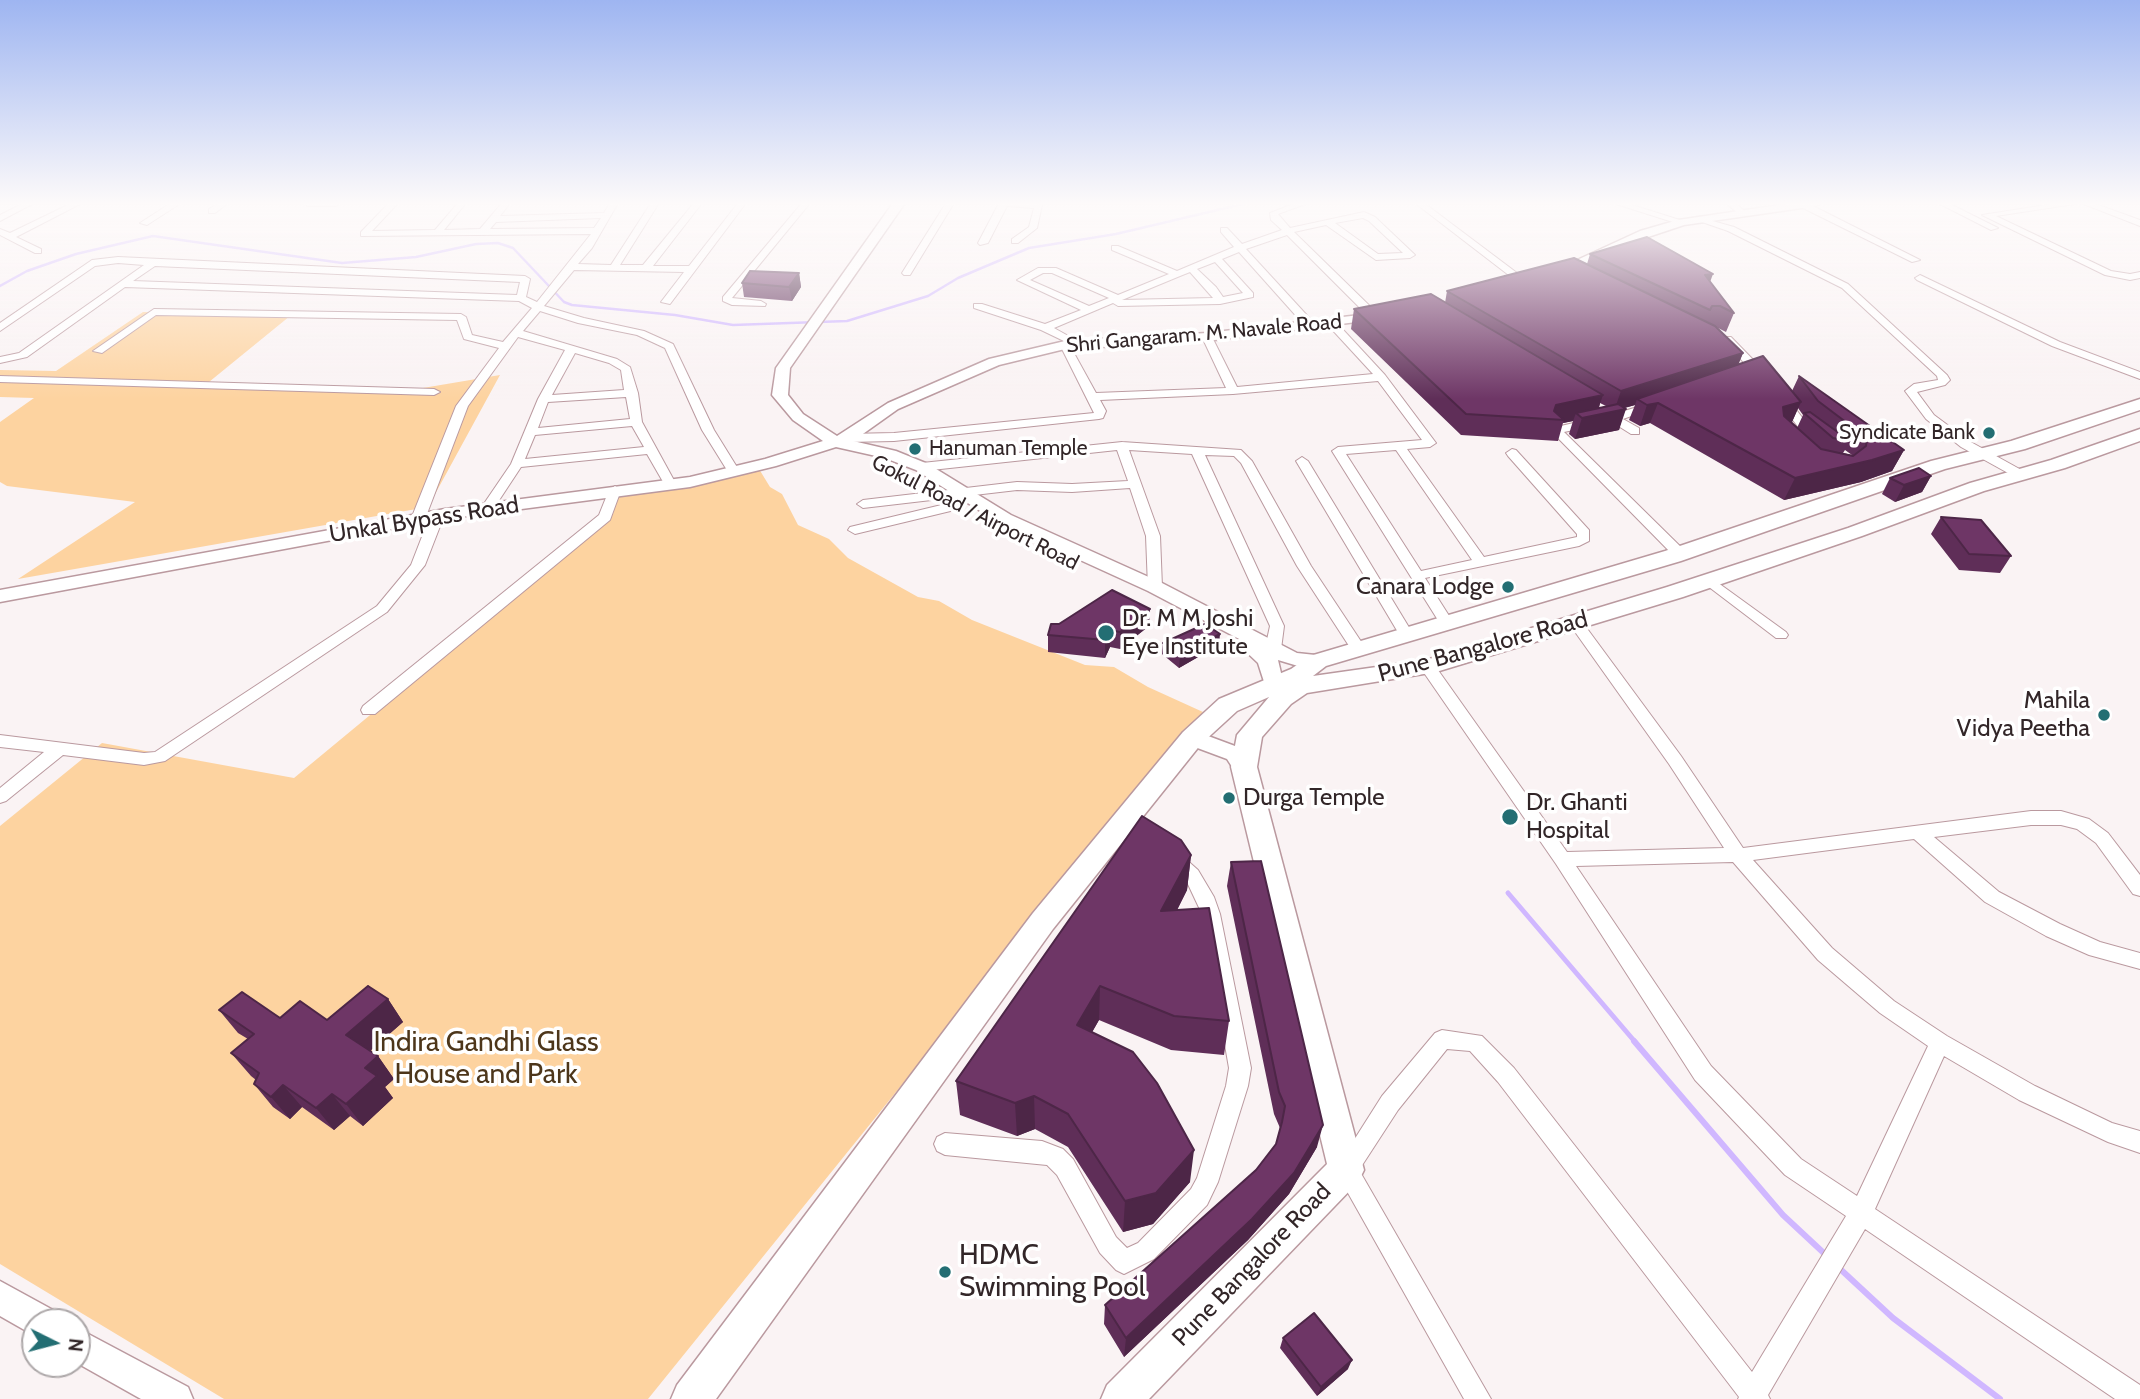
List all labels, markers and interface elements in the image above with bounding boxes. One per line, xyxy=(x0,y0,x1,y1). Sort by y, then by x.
street label: Shri Gangaram. M. Navale Road xyxy=(1065,309,1343,359)
place label: Syndicate Bank xyxy=(1839,420,1975,446)
marker: Syndicate Bank xyxy=(1981,425,1997,441)
place label: Hanuman Temple xyxy=(929,436,1087,462)
marker: Hanuman Temple xyxy=(907,441,923,457)
street label: Gokul Road / Airport Road xyxy=(867,450,1083,576)
street label: Unkal Bypass Road xyxy=(327,491,521,549)
place label: Canara Lodge xyxy=(1356,573,1494,601)
marker: Canara Lodge xyxy=(1500,579,1516,595)
place label: Dr. M M Joshi Eye Institute xyxy=(1122,605,1253,661)
street label: Pune Bangalore Road xyxy=(1375,605,1591,689)
marker: Dr. M M Joshi Eye Institute xyxy=(1096,623,1116,643)
place label: Mahila Vidya Peetha xyxy=(1956,687,2090,743)
marker: Mahila Vidya Peetha xyxy=(2096,707,2112,723)
place label: Durga Temple xyxy=(1243,784,1385,812)
place label: Dr. Ghanti Hospital xyxy=(1526,789,1627,845)
marker: Durga Temple xyxy=(1221,790,1237,806)
marker: Dr. Ghanti Hospital xyxy=(1500,807,1520,827)
park label: Indira Gandhi Glass House and Park xyxy=(373,1026,599,1092)
street label: Pune Bangalore Road xyxy=(1167,1177,1337,1353)
place label: HDMC Swimming Pool xyxy=(959,1239,1145,1305)
marker: HDMC Swimming Pool xyxy=(937,1264,953,1280)
north arrow xyxy=(21,1308,91,1378)
text: N xyxy=(63,1337,88,1353)

